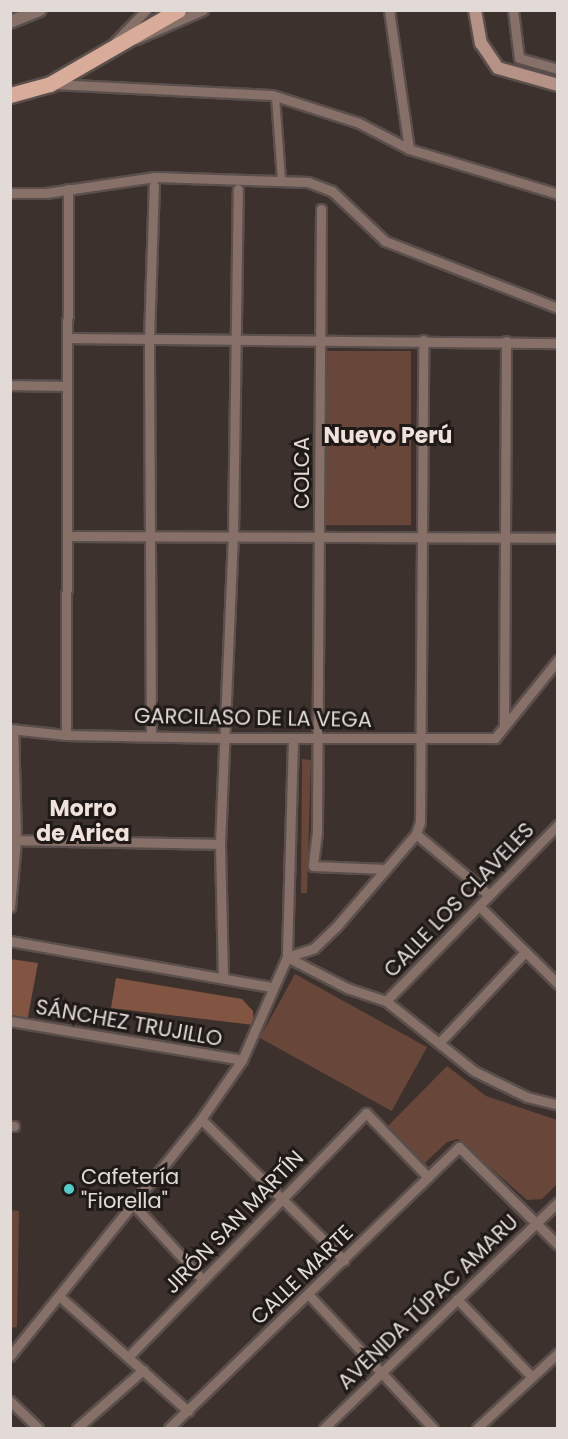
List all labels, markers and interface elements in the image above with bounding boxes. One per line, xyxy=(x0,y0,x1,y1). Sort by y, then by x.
district label: Nuevo Perú xyxy=(324,423,452,449)
street label: COLCA xyxy=(289,437,315,509)
street label: GARCILASO DE LA VEGA xyxy=(134,703,372,733)
district label: Morro de Arica xyxy=(36,795,130,846)
street label: CALLE LOS CLAVELES xyxy=(379,818,539,982)
street label: SÁNCHEZ TRUJILLO xyxy=(34,994,224,1052)
street label: JIRÓN SAN MARTÍN xyxy=(159,1145,309,1299)
place label: Cafetería "Fiorella" xyxy=(81,1164,179,1214)
marker: Cafetería "Fiorella" xyxy=(62,1182,76,1196)
street label: AVENIDA TÚPAC AMARU xyxy=(333,1209,523,1395)
street label: CALLE MARTE xyxy=(246,1220,358,1330)

